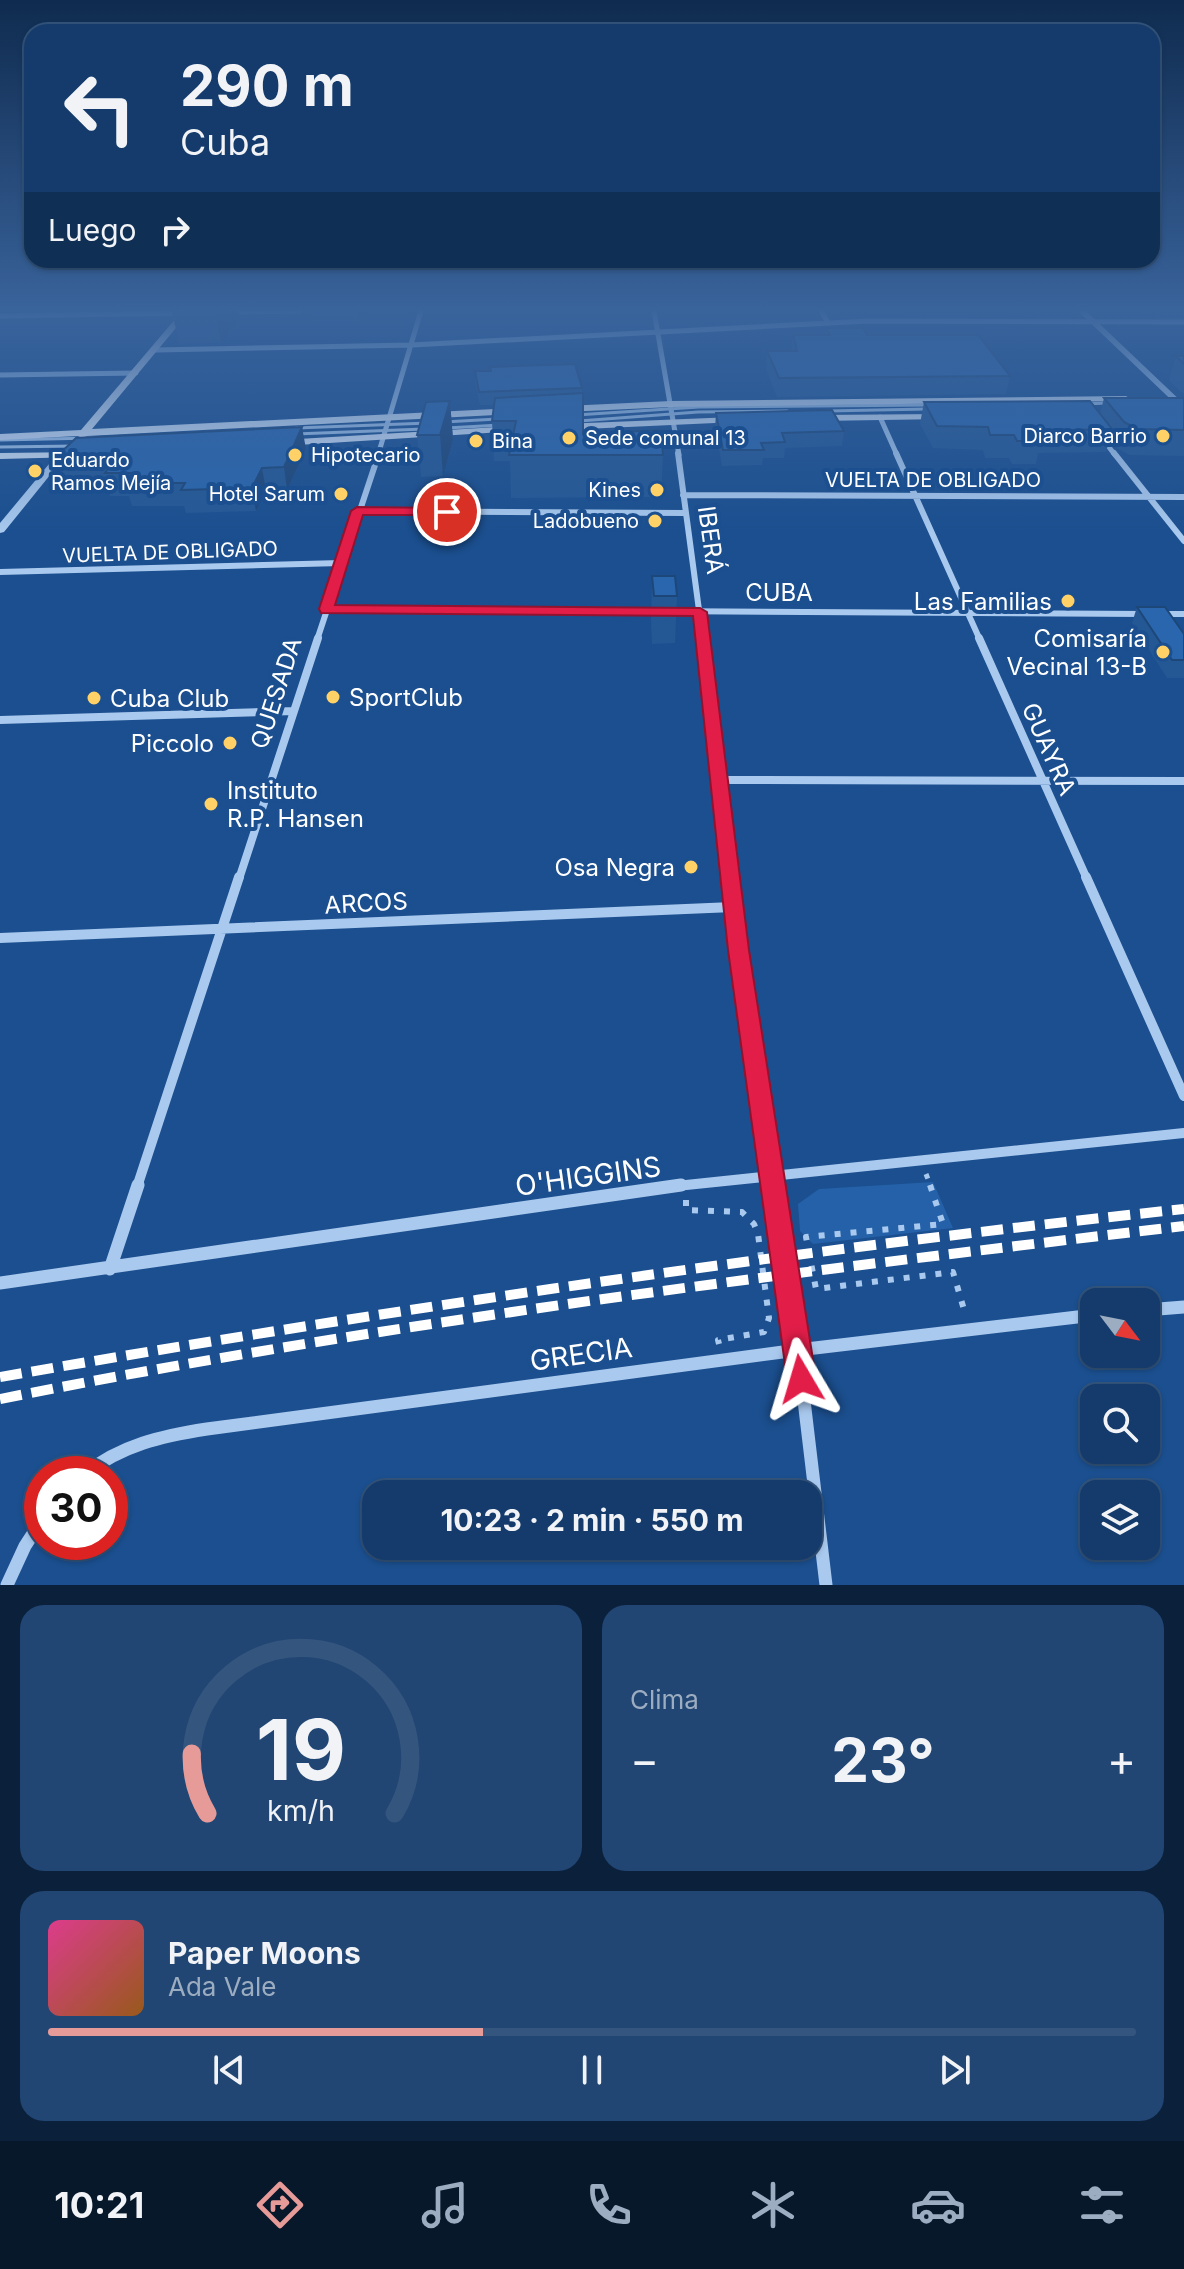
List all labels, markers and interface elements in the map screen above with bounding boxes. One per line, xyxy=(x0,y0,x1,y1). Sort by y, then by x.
text: 290 m xyxy=(180,52,354,120)
icon: left xyxy=(48,56,152,160)
text: Cuba xyxy=(180,120,270,164)
icon: right xyxy=(153,208,197,252)
text: Luego xyxy=(48,212,137,248)
place label: Diarco Barrio xyxy=(1023,424,1147,448)
place label: Sede comunal 13 xyxy=(585,426,746,450)
marker: Diarco Barrio xyxy=(1154,427,1172,445)
place label: Bina xyxy=(492,429,533,453)
marker: Sede comunal 13 xyxy=(560,429,578,447)
marker: Bina xyxy=(467,432,485,450)
place label: Hipotecario xyxy=(311,443,420,467)
marker: Hipotecario xyxy=(286,446,304,464)
place label: Eduardo Ramos Mejía xyxy=(51,448,171,495)
marker: Eduardo Ramos Mejía xyxy=(26,462,44,480)
street label: VUELTA DE OBLIGADO xyxy=(825,468,1041,492)
pin xyxy=(413,478,481,546)
place label: Kines xyxy=(588,478,641,502)
marker: Kines xyxy=(648,481,666,499)
place label: Hotel Sarum xyxy=(209,482,325,506)
marker: Hotel Sarum xyxy=(332,485,350,503)
icon: arrive xyxy=(425,490,469,534)
street label: IBERÁ xyxy=(692,504,731,576)
place label: Ladobueno xyxy=(533,509,639,533)
marker: Ladobueno xyxy=(646,512,664,530)
street label: VUELTA DE OBLIGADO xyxy=(62,536,278,568)
street label: CUBA xyxy=(745,578,813,607)
place label: Las Familias xyxy=(914,587,1052,616)
marker: Las Familias xyxy=(1059,592,1077,610)
place label: Comisaría Vecinal 13-B xyxy=(1007,624,1147,681)
street label: QUESADA xyxy=(244,634,308,752)
marker: Comisaría Vecinal 13-B xyxy=(1154,643,1172,661)
place label: SportClub xyxy=(349,683,463,712)
place label: Cuba Club xyxy=(110,684,229,713)
marker: SportClub xyxy=(324,688,342,706)
marker: Cuba Club xyxy=(85,689,103,707)
street label: GUAYRA xyxy=(1016,698,1082,800)
place label: Piccolo xyxy=(131,729,214,758)
marker: Piccolo xyxy=(221,734,239,752)
place label: Instituto R.P. Hansen xyxy=(227,776,364,833)
marker: Instituto R.P. Hansen xyxy=(202,795,220,813)
place label: Osa Negra xyxy=(554,853,675,882)
marker: Osa Negra xyxy=(682,858,700,876)
street label: ARCOS xyxy=(324,886,408,920)
street label: O'HIGGINS xyxy=(513,1149,663,1203)
north arrow xyxy=(1080,1288,1160,1368)
map controls xyxy=(1080,1288,1160,1560)
street label: GRECIA xyxy=(528,1330,634,1378)
position arrow xyxy=(759,1337,843,1421)
button: search xyxy=(1080,1384,1160,1464)
speed limit sign: 30 xyxy=(24,1456,128,1560)
button: layers xyxy=(1080,1480,1160,1560)
text: 10:23 · 2 min · 550 m xyxy=(440,1502,744,1538)
text: Clima xyxy=(630,1684,699,1715)
text: 19 xyxy=(256,1699,346,1800)
text: 23° xyxy=(831,1724,935,1796)
text: − xyxy=(630,1733,659,1787)
text: + xyxy=(1107,1733,1136,1787)
text: km/h xyxy=(267,1793,335,1828)
text: Paper Moons xyxy=(168,1935,361,1971)
text: Ada Vale xyxy=(168,1971,276,2002)
icon: previous xyxy=(207,2048,251,2092)
icon: pause xyxy=(570,2048,614,2092)
icon: next xyxy=(933,2048,977,2092)
icon: directions xyxy=(252,2177,308,2233)
icon: music xyxy=(417,2177,473,2233)
icon: phone xyxy=(581,2177,637,2233)
icon: climate xyxy=(745,2177,801,2233)
icon: car xyxy=(910,2177,966,2233)
icon: filters xyxy=(1074,2177,1130,2233)
text: 10:21 xyxy=(54,2183,144,2227)

